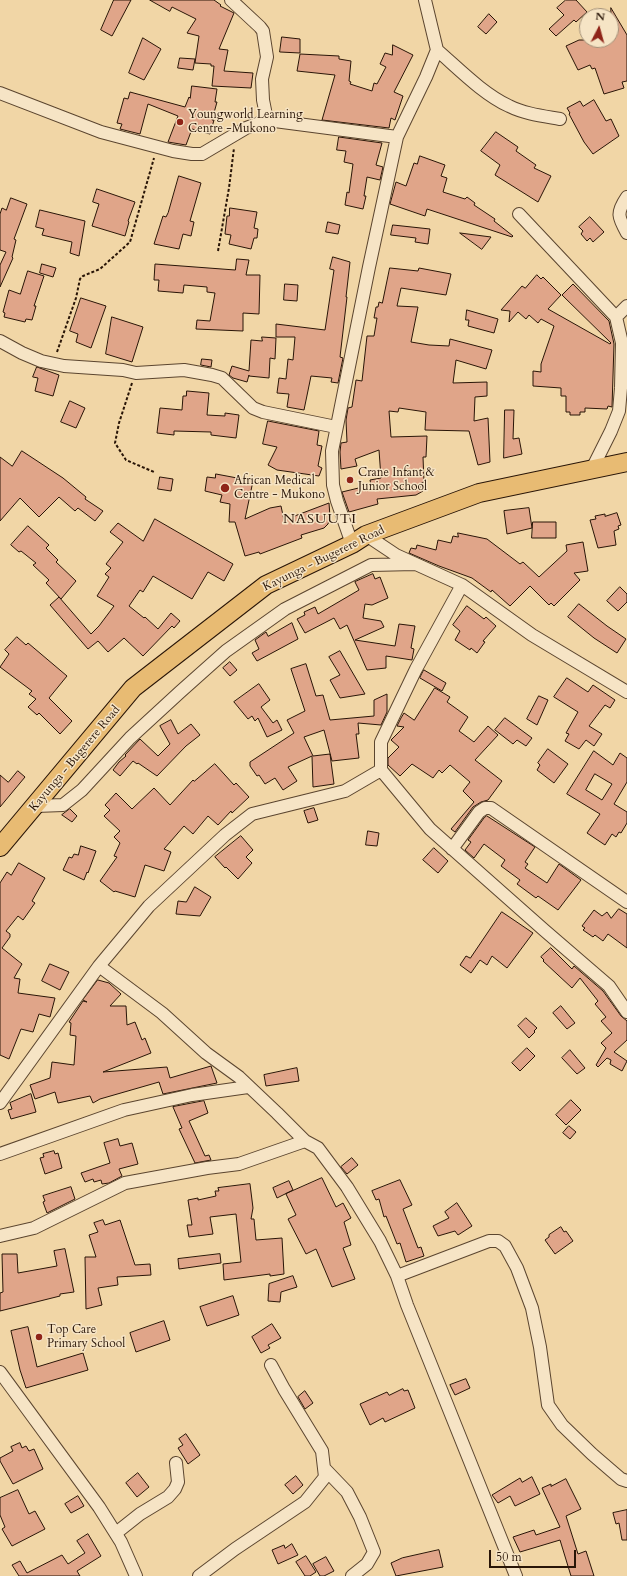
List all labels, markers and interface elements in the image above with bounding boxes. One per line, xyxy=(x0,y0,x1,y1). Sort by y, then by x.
north arrow xyxy=(579,8,619,48)
text: N xyxy=(595,9,606,25)
place label: Youngworld Learning Centre -Mukono xyxy=(188,108,303,136)
marker: Youngworld Learning Centre -Mukono xyxy=(175,117,185,127)
place label: Crane Infant & Junior School xyxy=(358,466,435,494)
place label: African Medical Centre - Mukono xyxy=(234,474,325,502)
marker: Crane Infant & Junior School xyxy=(345,475,355,485)
marker: African Medical Centre - Mukono xyxy=(219,482,231,494)
district label: NASUUTI xyxy=(283,512,357,528)
street label: Kayunga - Bugerere Road xyxy=(261,523,387,595)
street label: Kayunga - Bugerere Road xyxy=(27,703,123,815)
place label: Top Care Primary School xyxy=(47,1323,125,1351)
marker: Top Care Primary School xyxy=(34,1332,44,1342)
scale bar xyxy=(491,1542,578,1568)
text: 50 m xyxy=(496,1549,522,1565)

